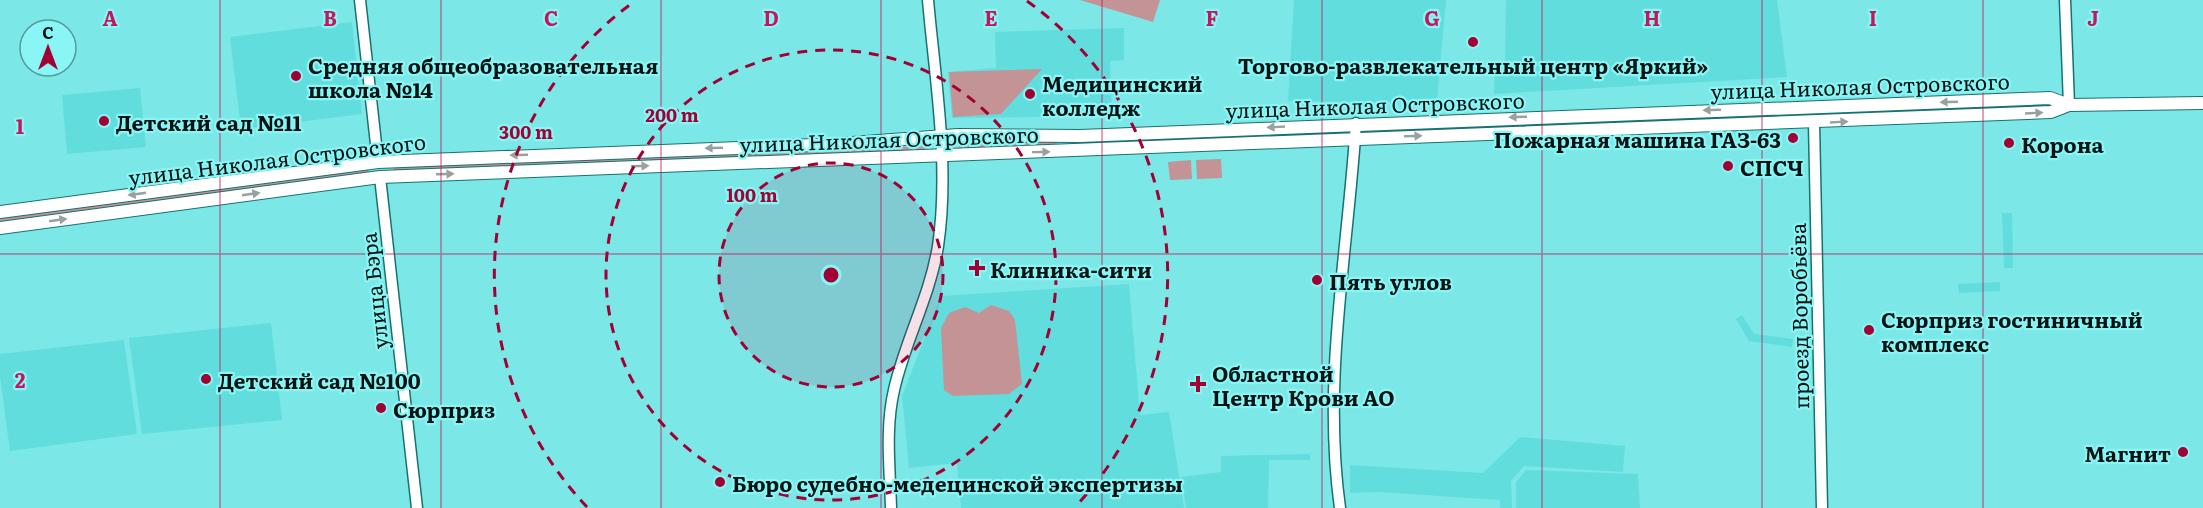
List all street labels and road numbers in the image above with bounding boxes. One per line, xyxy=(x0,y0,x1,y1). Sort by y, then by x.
street label: улица Николая Островского xyxy=(1710,64,2010,106)
street label: улица Николая Островского xyxy=(1225,83,1525,125)
street label: улица Николая Островского xyxy=(739,117,1039,159)
street label: улица Николая Островского xyxy=(126,124,428,192)
street label: проезд Воробьёва xyxy=(1781,222,1815,409)
street label: улица Бэра xyxy=(351,230,395,351)

